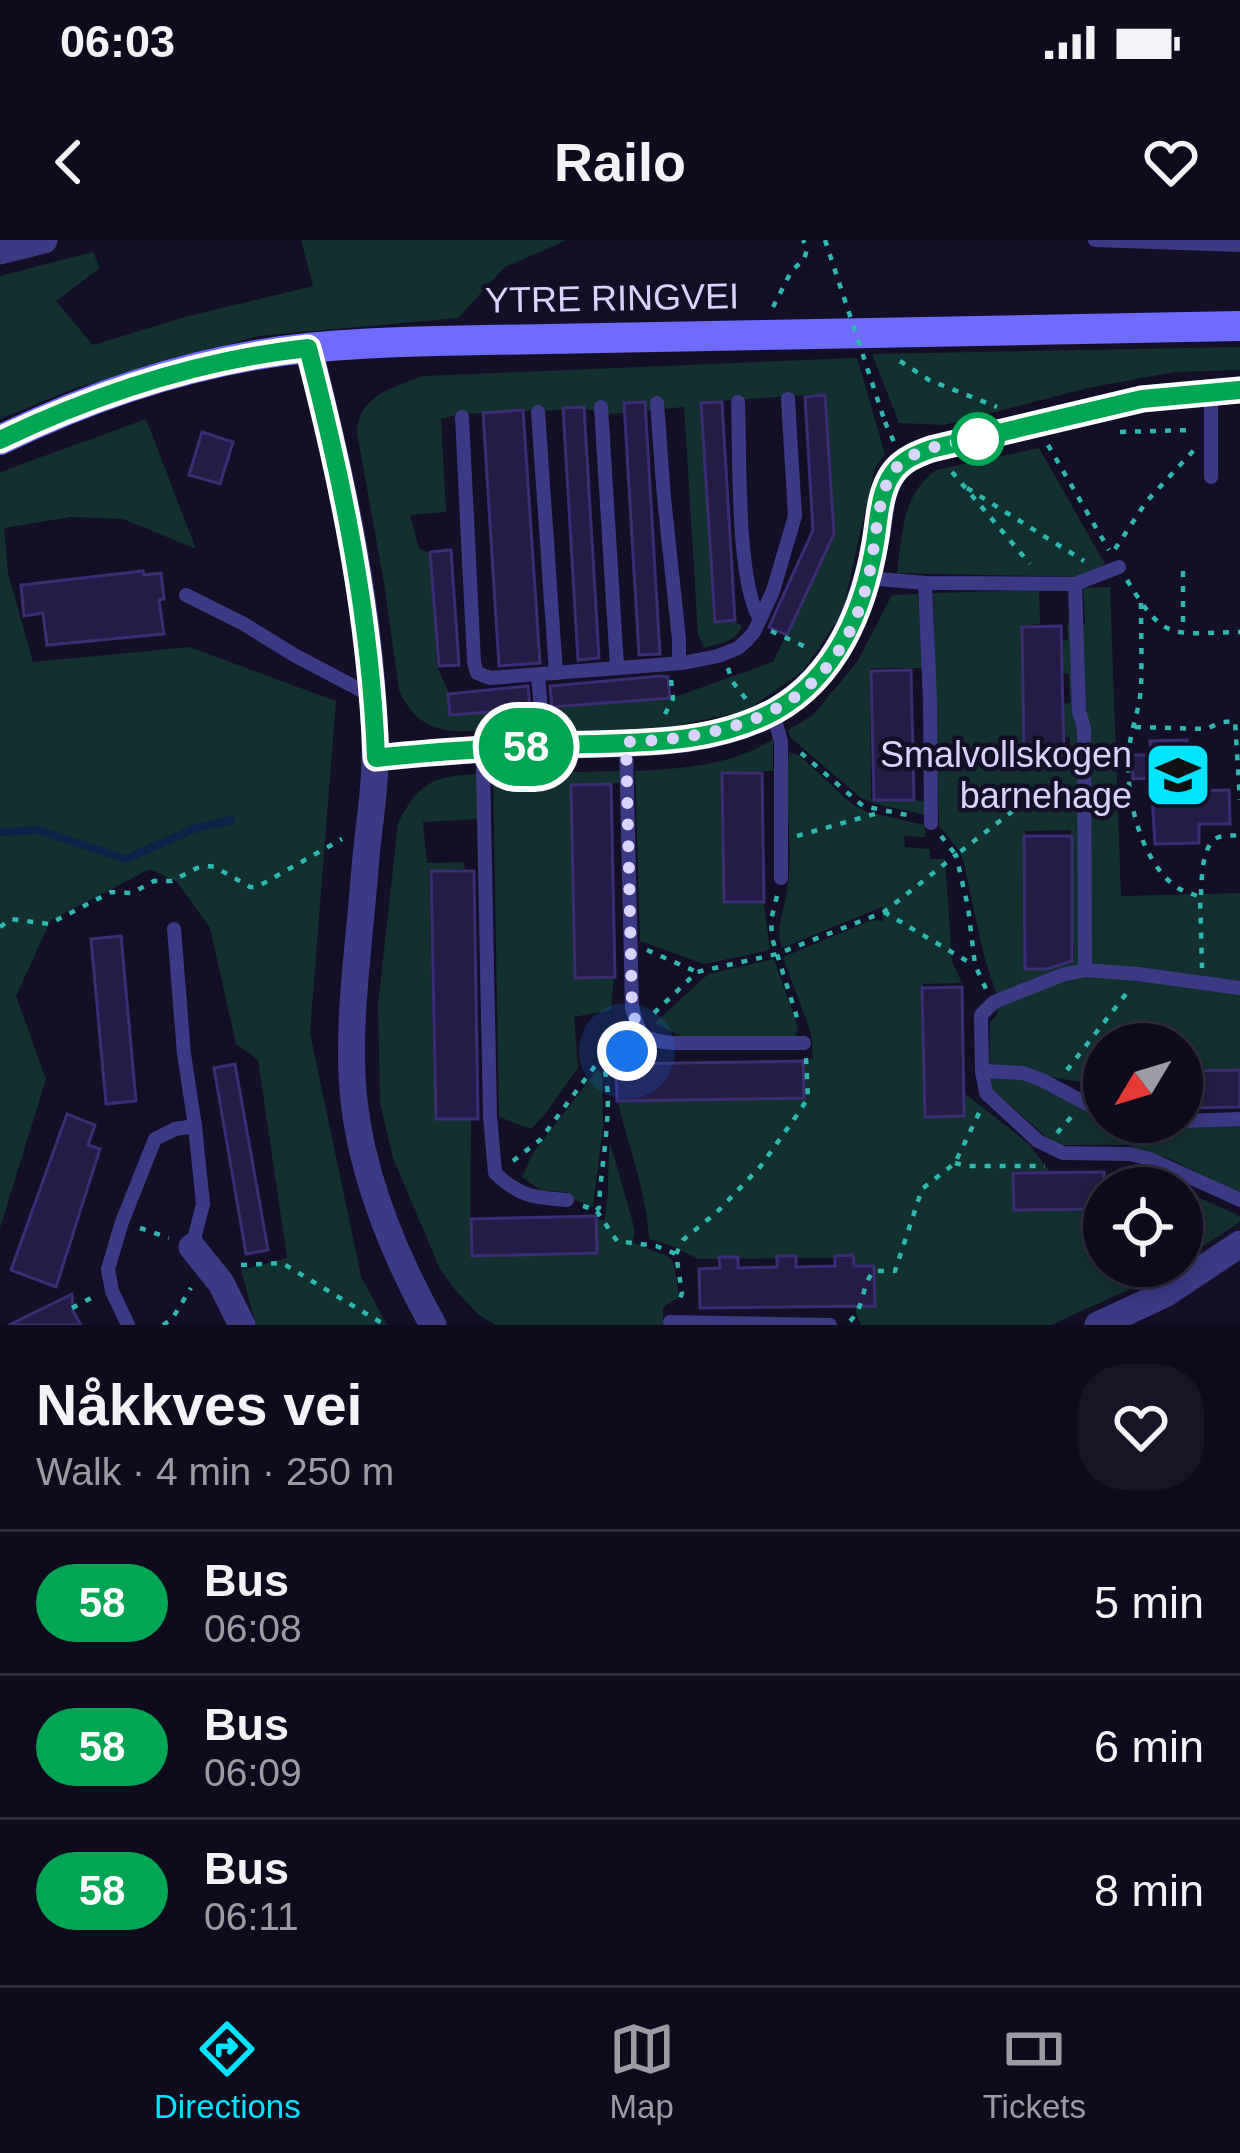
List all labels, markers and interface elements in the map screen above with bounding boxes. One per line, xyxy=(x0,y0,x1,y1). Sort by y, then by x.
text: 06:03 xyxy=(60,16,175,67)
icon: back xyxy=(36,129,102,195)
icon: heart xyxy=(1138,129,1204,195)
text: Railo xyxy=(554,132,686,192)
street label: YTRE RINGVEI xyxy=(485,275,739,321)
unlabelled marker xyxy=(953,414,1003,464)
line badge: 58 xyxy=(472,708,580,786)
text: 58 xyxy=(503,723,549,770)
place label: Smalvollskogen barnehage xyxy=(880,734,1132,816)
school or university icon: Smalvollskogen barnehage xyxy=(1143,740,1213,810)
your location xyxy=(597,1021,657,1081)
north arrow xyxy=(1083,1023,1203,1143)
map controls xyxy=(1083,1023,1203,1287)
button: locate xyxy=(1083,1167,1203,1287)
button: heart xyxy=(1078,1364,1204,1490)
text: Nåkkves vei xyxy=(36,1373,362,1437)
text: Walk · 4 min · 250 m xyxy=(36,1450,394,1493)
text: Bus xyxy=(204,1555,289,1606)
text: 5 min xyxy=(1094,1577,1204,1628)
text: 58 xyxy=(79,1579,125,1626)
text: 06:08 xyxy=(204,1607,302,1650)
text: Bus xyxy=(204,1699,289,1750)
text: 6 min xyxy=(1094,1721,1204,1772)
text: 58 xyxy=(79,1723,125,1770)
text: 06:09 xyxy=(204,1751,302,1794)
text: Bus xyxy=(204,1843,289,1894)
text: 8 min xyxy=(1094,1865,1204,1916)
text: 58 xyxy=(79,1867,125,1914)
text: 06:11 xyxy=(204,1895,299,1938)
tab: Directions xyxy=(154,2016,301,2126)
tab: Map xyxy=(609,2016,675,2126)
tab: Tickets xyxy=(983,2016,1086,2126)

